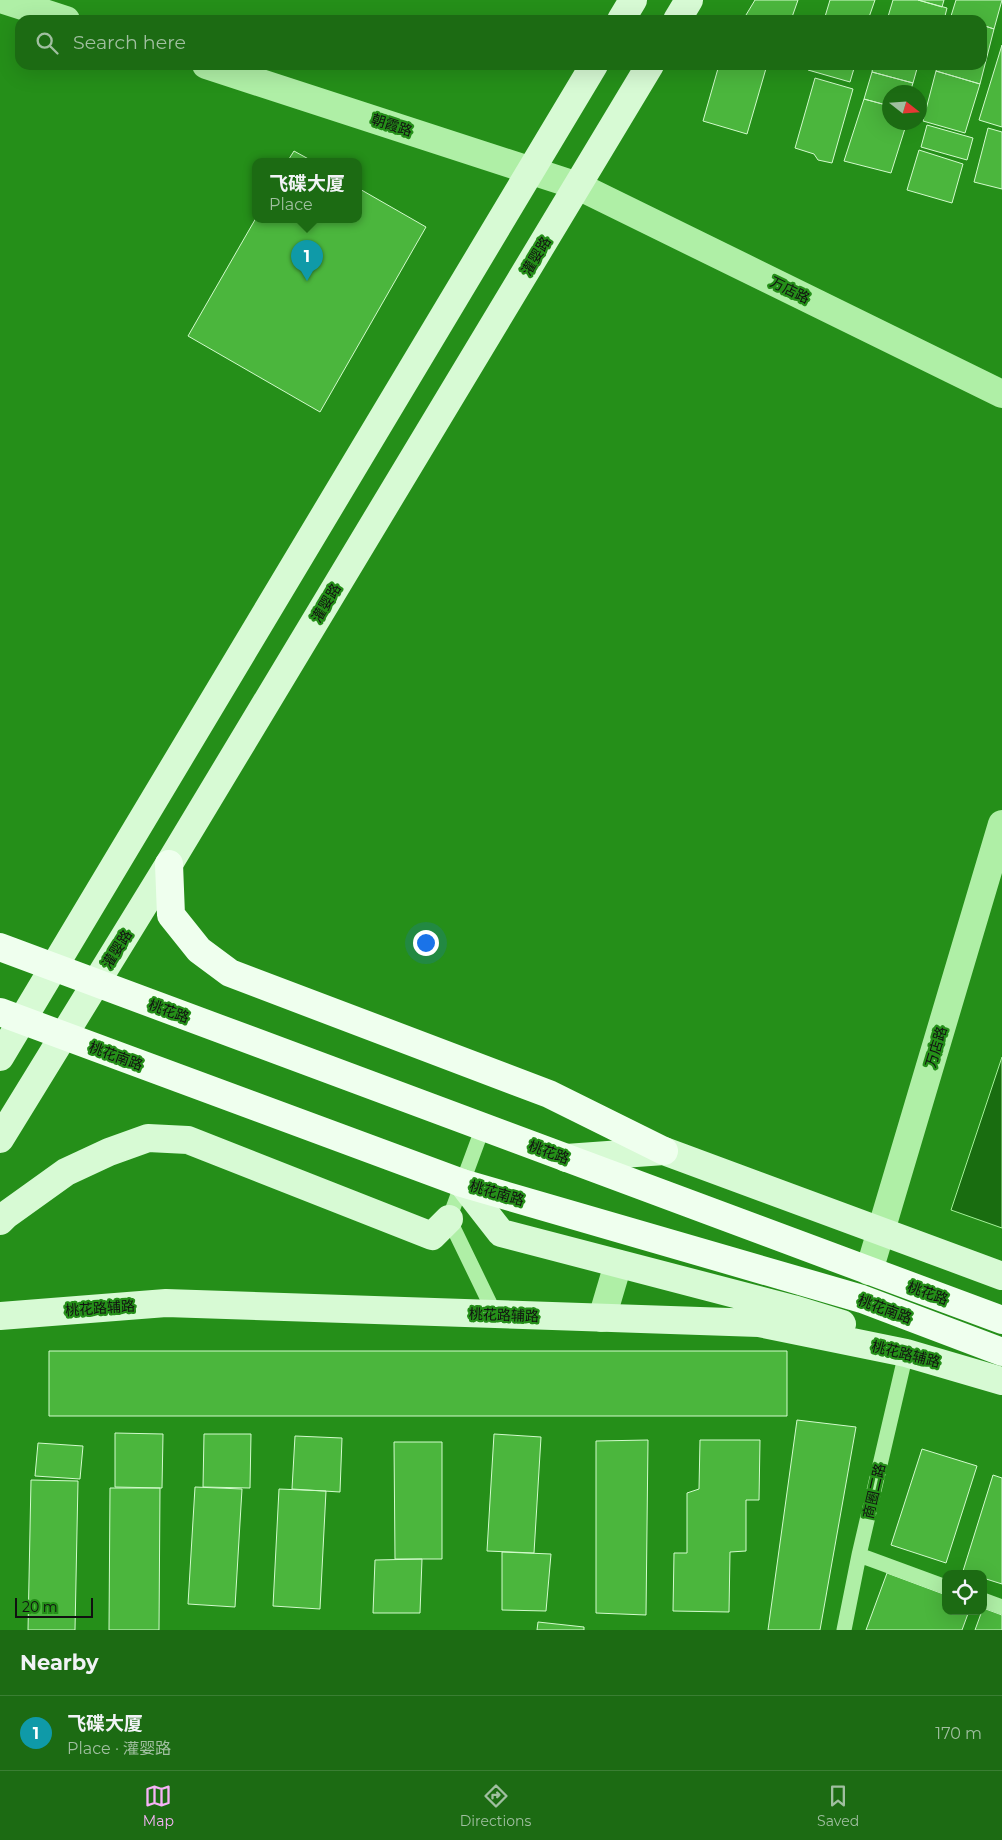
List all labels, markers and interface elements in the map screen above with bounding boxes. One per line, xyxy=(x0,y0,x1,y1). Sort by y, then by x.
search box xyxy=(15,15,987,70)
icon: search xyxy=(33,29,61,57)
text: Search here xyxy=(73,31,186,54)
north arrow xyxy=(882,85,927,130)
street label: 朝霞路 xyxy=(369,110,415,140)
popup xyxy=(252,158,362,223)
text: 飞碟大厦 xyxy=(269,172,345,195)
text: Place xyxy=(269,195,313,214)
street label: 灌婴路 xyxy=(517,233,555,279)
pin: 1 xyxy=(291,240,323,281)
street label: 万店路 xyxy=(767,273,813,307)
street label: 灌婴路 xyxy=(307,580,345,626)
street label: 灌婴路 xyxy=(98,926,136,972)
your location xyxy=(413,930,439,956)
street label: 桃花路 xyxy=(146,995,192,1027)
street label: 万店路 xyxy=(921,1024,951,1070)
street label: 桃花南路 xyxy=(87,1038,145,1074)
street label: 桃花路 xyxy=(526,1136,572,1168)
street label: 桃花南路 xyxy=(468,1177,526,1209)
street label: 桃花路 xyxy=(905,1277,951,1309)
street label: 桃花南路 xyxy=(856,1291,914,1327)
street label: 桃花路辅路 xyxy=(64,1297,136,1319)
street label: 桃花路辅路 xyxy=(469,1305,539,1325)
street label: 桃花路辅路 xyxy=(870,1337,942,1371)
street label: 商圈二路 xyxy=(859,1462,889,1520)
map controls xyxy=(942,1570,987,1615)
button: locate xyxy=(942,1570,987,1615)
scale bar xyxy=(15,1595,92,1618)
text: 20 m xyxy=(22,1598,58,1616)
text: Nearby xyxy=(20,1650,99,1675)
text: 飞碟大厦 xyxy=(67,1712,143,1735)
text: 1 xyxy=(33,1724,39,1743)
text: 170 m xyxy=(935,1724,982,1743)
text: Place · 灌婴路 xyxy=(67,1739,171,1758)
tab: Map xyxy=(143,1782,174,1830)
tab: Directions xyxy=(460,1782,531,1830)
tab: Saved xyxy=(817,1782,859,1830)

